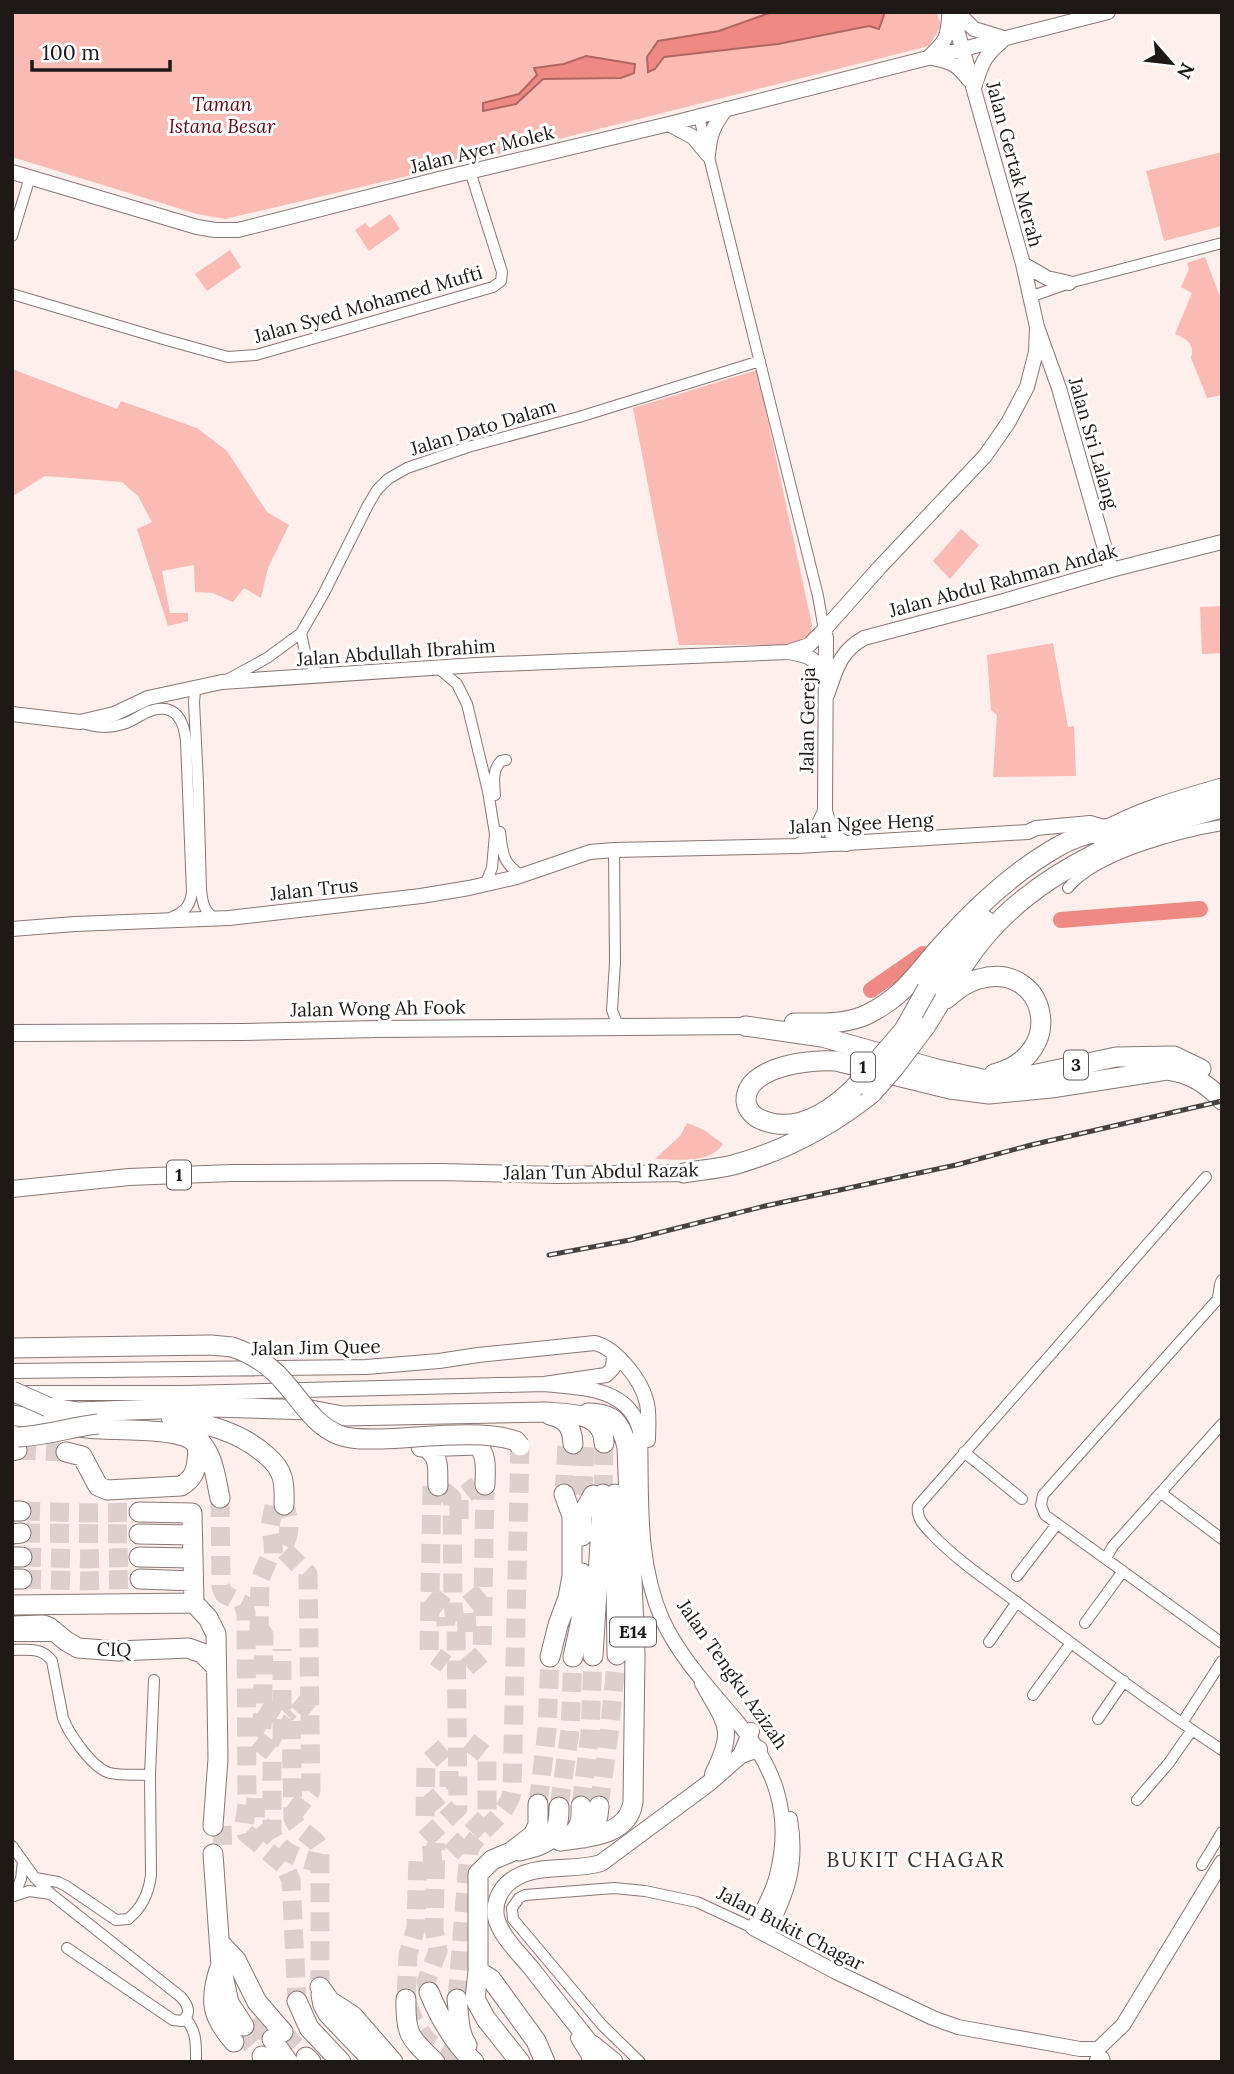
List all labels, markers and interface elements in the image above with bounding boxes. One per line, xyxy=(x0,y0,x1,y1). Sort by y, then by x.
scale bar xyxy=(32,28,170,72)
north arrow xyxy=(1136,28,1206,98)
text: 100 m xyxy=(42,39,100,66)
text: N xyxy=(1172,59,1200,83)
street label: Jalan Gertak Merah xyxy=(981,78,1049,249)
park label: Taman Istana Besar xyxy=(169,92,276,138)
street label: Jalan Ayer Molek xyxy=(407,119,557,179)
street label: Jalan Syed Mohamed Mufti xyxy=(250,260,485,348)
street label: Jalan Sri Lalang xyxy=(1064,374,1124,512)
street label: Jalan Dato Dalam xyxy=(406,393,559,461)
street label: Jalan Abdul Rahman Andak xyxy=(885,538,1120,622)
street label: Jalan Abdullah Ibrahim xyxy=(295,633,496,671)
street label: Jalan Gereja xyxy=(794,667,820,774)
street label: Jalan Ngee Heng xyxy=(787,807,935,839)
street label: Jalan Trus xyxy=(268,872,359,906)
street label: Jalan Wong Ah Fook xyxy=(289,994,467,1022)
road number: 3 xyxy=(1064,1050,1088,1080)
road number: 1 xyxy=(851,1052,875,1082)
street label: Jalan Tun Abdul Razak xyxy=(502,1157,700,1185)
road number: 1 xyxy=(167,1160,191,1190)
street label: Jalan Jim Quee xyxy=(250,1334,381,1360)
street label: Jalan Tengku Azizah xyxy=(672,1594,794,1753)
road number: E14 xyxy=(610,1618,656,1646)
street label: CIQ xyxy=(96,1636,132,1662)
district label: BUKIT CHAGAR xyxy=(826,1846,1006,1873)
street label: Jalan Bukit Chagar xyxy=(712,1880,869,1976)

